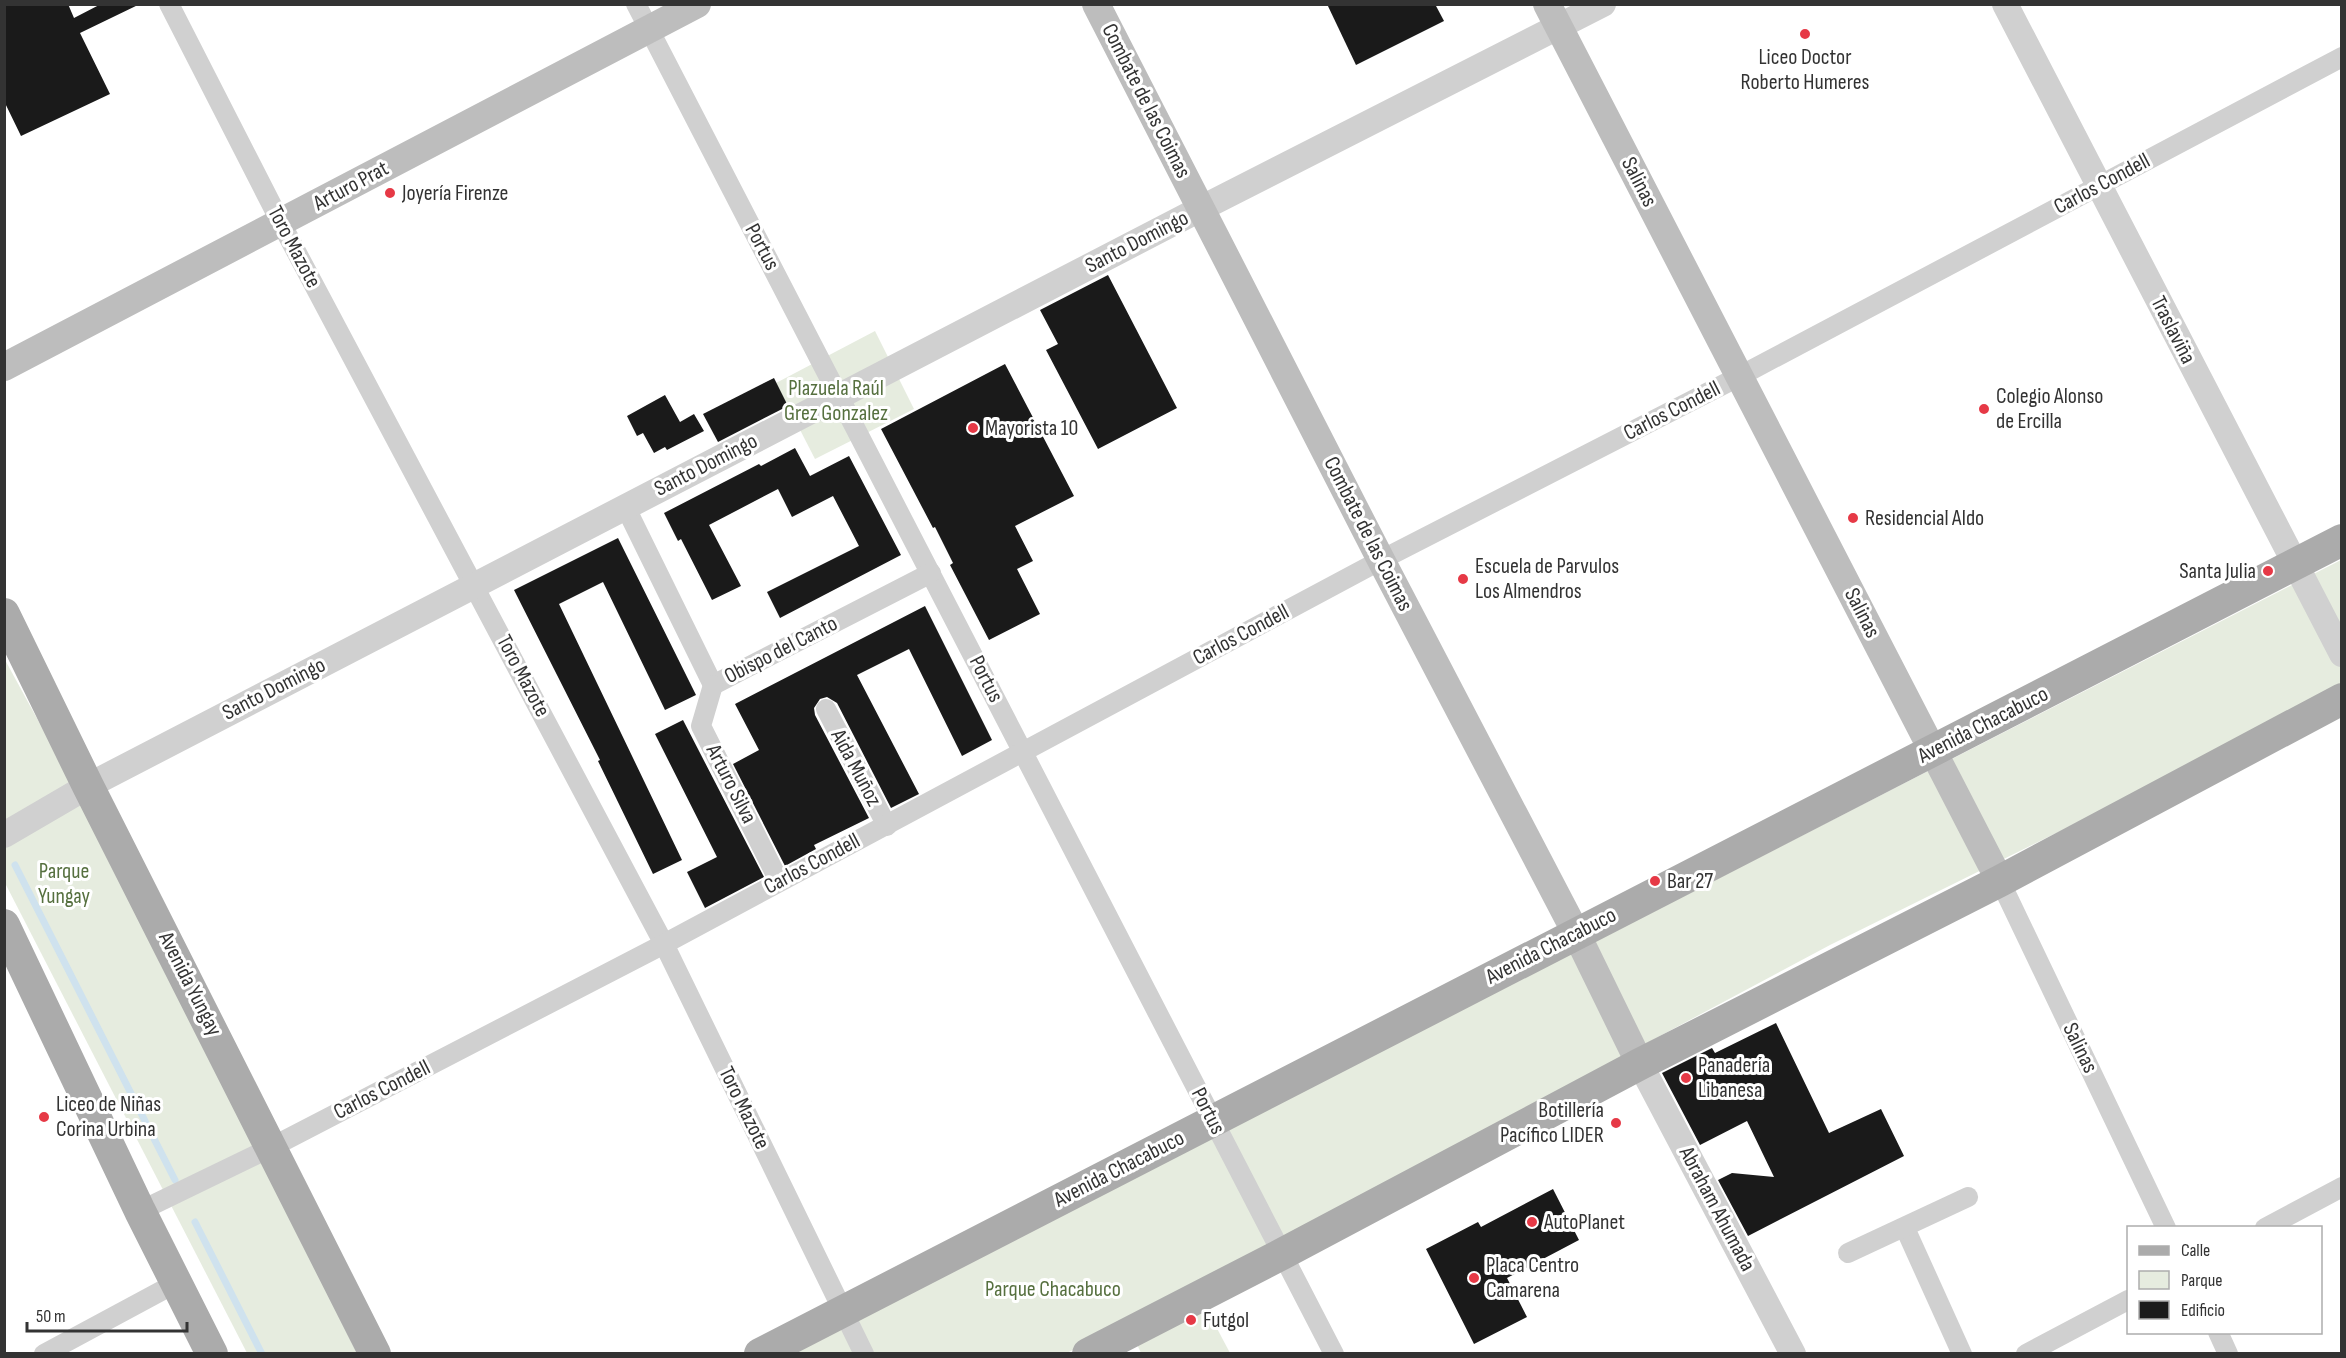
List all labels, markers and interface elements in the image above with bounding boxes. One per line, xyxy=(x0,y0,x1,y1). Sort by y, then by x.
street label: Combate de las Coimas xyxy=(1095,19,1197,183)
marker: Liceo Doctor Roberto Humeres xyxy=(1798,27,1812,41)
place label: Liceo Doctor Roberto Humeres xyxy=(1741,44,1869,96)
street label: Carlos Condell xyxy=(2049,147,2155,221)
street label: Salinas xyxy=(1615,153,1663,212)
street label: Arturo Prat xyxy=(308,155,393,217)
place label: Joyería Firenze xyxy=(401,180,508,207)
marker: Joyería Firenze xyxy=(383,186,397,200)
street label: Toro Mazote xyxy=(261,201,327,293)
street label: Santo Domingo xyxy=(1081,205,1193,279)
street label: Portus xyxy=(739,219,785,275)
street label: Traslaviña xyxy=(2145,292,2201,368)
park label: Plazuela Raúl Grez Gonzalez xyxy=(784,375,888,427)
street label: Carlos Condell xyxy=(1619,375,1725,447)
place label: Colegio Alonso de Ercilla xyxy=(1996,383,2103,435)
marker: Colegio Alonso de Ercilla xyxy=(1977,402,1991,416)
place label: Mayorista 10 xyxy=(985,415,1078,442)
marker: Mayorista 10 xyxy=(966,421,980,435)
street label: Santo Domingo xyxy=(650,428,762,502)
street label: Combate de las Coimas xyxy=(1317,452,1419,616)
place label: Residencial Aldo xyxy=(1865,505,1984,532)
marker: Residencial Aldo xyxy=(1846,511,1860,525)
place label: Escuela de Parvulos Los Almendros xyxy=(1475,553,1619,605)
place label: Santa Julia xyxy=(2179,558,2256,585)
marker: Santa Julia xyxy=(2261,564,2275,578)
marker: Escuela de Parvulos Los Almendros xyxy=(1456,572,1470,586)
street label: Salinas xyxy=(1838,584,1886,643)
street label: Carlos Condell xyxy=(1188,598,1294,672)
street label: Obispo del Canto xyxy=(720,610,842,690)
street label: Toro Mazote xyxy=(490,630,556,722)
street label: Portus xyxy=(963,651,1009,707)
street label: Santo Domingo xyxy=(218,652,330,726)
street label: Avenida Chacabuco xyxy=(1912,681,2053,770)
street label: Aida Muñoz xyxy=(824,724,887,811)
street label: Arturo Silva xyxy=(699,739,762,828)
street label: Carlos Condell xyxy=(759,827,865,901)
park label: Parque Yungay xyxy=(38,858,91,910)
place label: Bar 27 xyxy=(1667,868,1713,895)
marker: Bar 27 xyxy=(1648,874,1662,888)
street label: Avenida Chacabuco xyxy=(1480,902,1621,991)
street label: Avenida Yungay xyxy=(152,927,228,1041)
street label: Salinas xyxy=(2056,1019,2104,1078)
place label: Panadería Libanesa xyxy=(1698,1052,1770,1104)
street label: Carlos Condell xyxy=(329,1054,435,1126)
street label: Toro Mazote xyxy=(712,1062,776,1154)
marker: Panadería Libanesa xyxy=(1679,1071,1693,1085)
street label: Portus xyxy=(1185,1083,1231,1139)
place label: Liceo de Niñas Corina Urbina xyxy=(56,1091,161,1143)
place label: Botillería Pacífico LIDER xyxy=(1500,1097,1604,1149)
marker: Liceo de Niñas Corina Urbina xyxy=(37,1110,51,1124)
marker: Botillería Pacífico LIDER xyxy=(1609,1116,1623,1130)
street label: Avenida Chacabuco xyxy=(1048,1125,1189,1214)
street label: Abraham Ahumada xyxy=(1672,1141,1761,1276)
place label: AutoPlanet xyxy=(1543,1209,1625,1236)
marker: AutoPlanet xyxy=(1525,1215,1539,1229)
legend xyxy=(2127,1226,2322,1334)
text: Calle xyxy=(2181,1240,2210,1261)
place label: Placa Centro Camarena xyxy=(1486,1252,1579,1304)
text: Parque xyxy=(2181,1270,2222,1291)
marker: Placa Centro Camarena xyxy=(1467,1271,1481,1285)
park label: Parque Chacabuco xyxy=(985,1276,1121,1303)
scale bar xyxy=(27,1295,188,1333)
text: Edificio xyxy=(2181,1300,2225,1321)
text: 50 m xyxy=(36,1306,66,1327)
place label: Futgol xyxy=(1203,1307,1249,1334)
marker: Futgol xyxy=(1184,1313,1198,1327)

